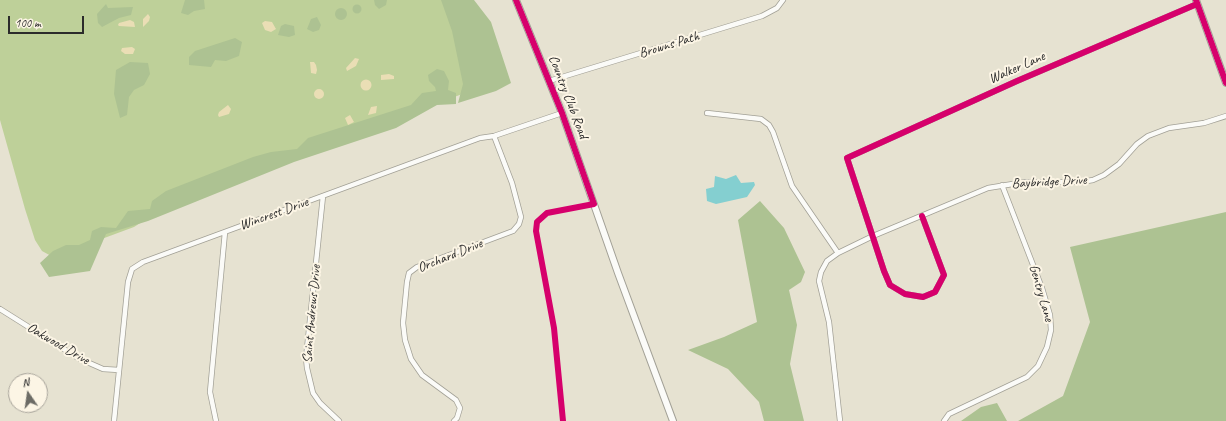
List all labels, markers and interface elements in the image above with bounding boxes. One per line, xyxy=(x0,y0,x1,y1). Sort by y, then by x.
scale bar xyxy=(10,8,86,34)
text: 100 m xyxy=(15,15,41,31)
street label: Browns Path xyxy=(637,28,701,62)
street label: Walker Lane xyxy=(986,48,1048,88)
street label: Country Club Road xyxy=(544,53,592,141)
street label: Baybridge Drive xyxy=(1011,172,1087,192)
street label: Wincrest Drive xyxy=(237,194,311,234)
street label: Orchard Drive xyxy=(415,235,485,277)
street label: Gentry Lane xyxy=(1025,263,1057,323)
street label: Saint Andrews Drive xyxy=(299,264,325,364)
street label: Oakwood Drive xyxy=(24,319,92,369)
north arrow xyxy=(8,373,48,413)
text: N xyxy=(21,375,30,390)

